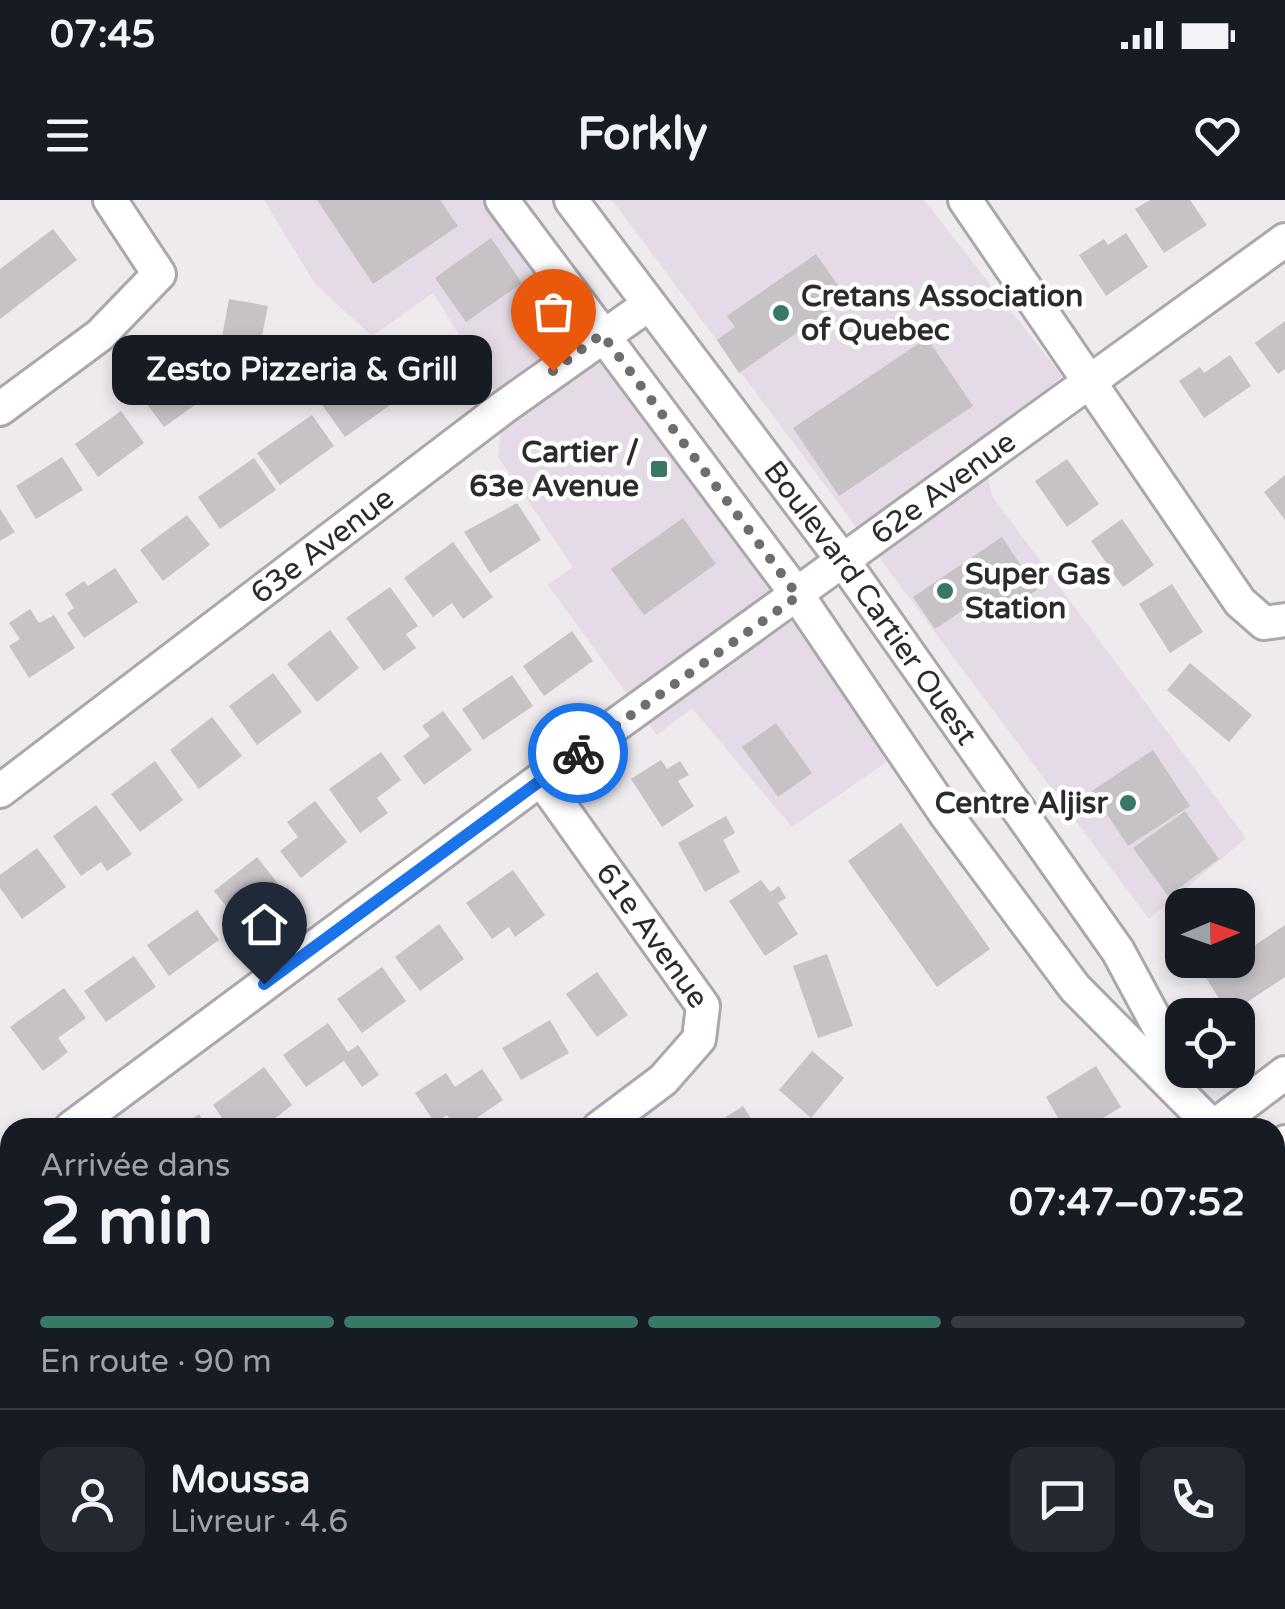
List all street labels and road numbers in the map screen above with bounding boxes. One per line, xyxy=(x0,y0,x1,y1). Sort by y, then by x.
street label: 62e Avenue xyxy=(863,423,1023,552)
street label: Boulevard Cartier Ouest xyxy=(756,453,985,752)
street label: 63e Avenue xyxy=(243,479,401,612)
street label: 61e Avenue xyxy=(588,855,717,1015)

